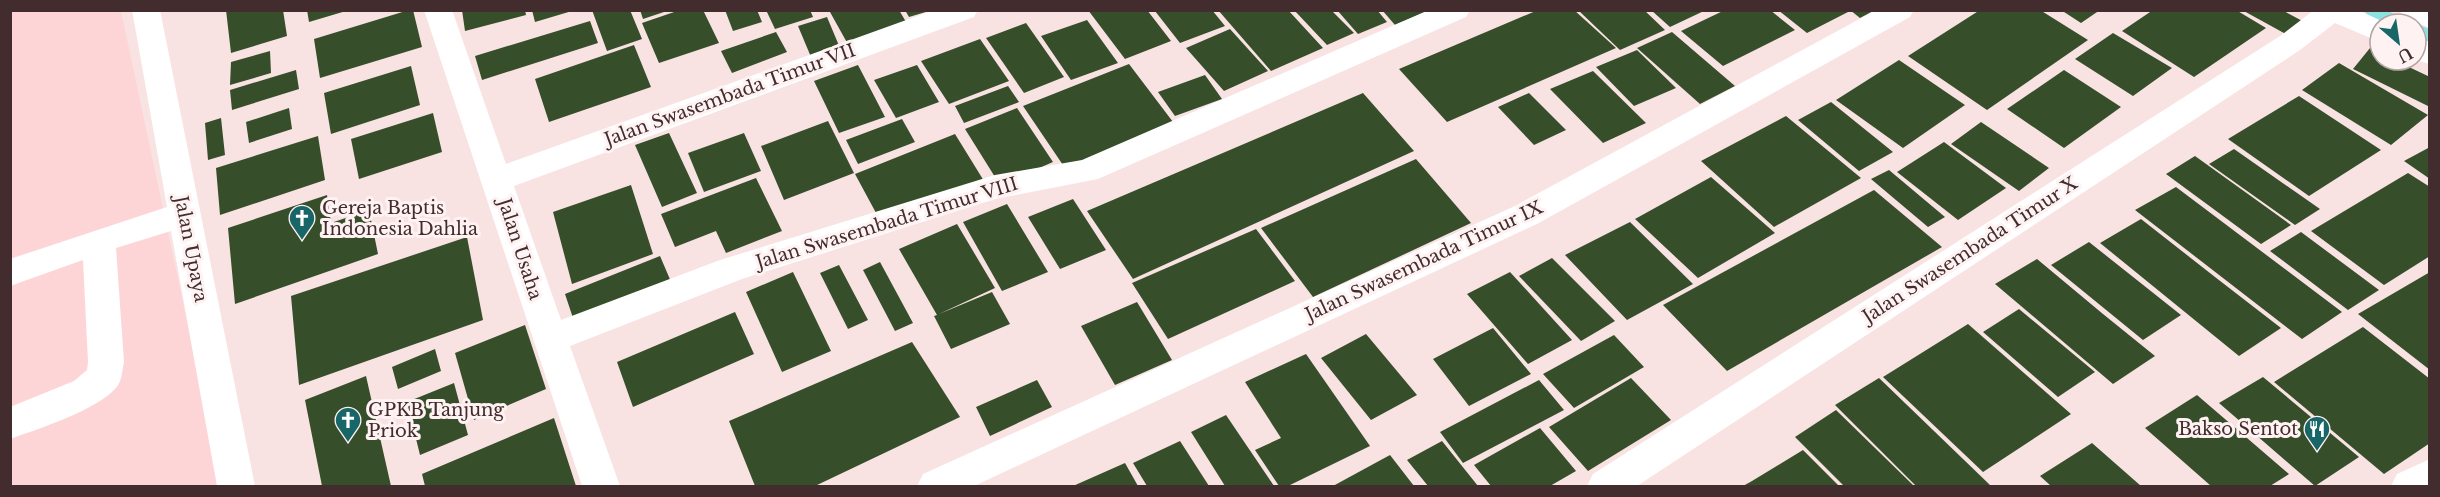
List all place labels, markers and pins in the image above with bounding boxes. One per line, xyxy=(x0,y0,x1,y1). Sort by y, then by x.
place label: Gereja Baptis Indonesia Dahlia xyxy=(322,197,478,240)
church icon: Gereja Baptis Indonesia Dahlia xyxy=(287,203,317,241)
place label: GPKB Tanjung Priok xyxy=(368,399,504,442)
church icon: GPKB Tanjung Priok xyxy=(333,405,363,443)
restaurant icon: Bakso Sentot xyxy=(2302,414,2332,452)
place label: Bakso Sentot xyxy=(2178,418,2298,440)

